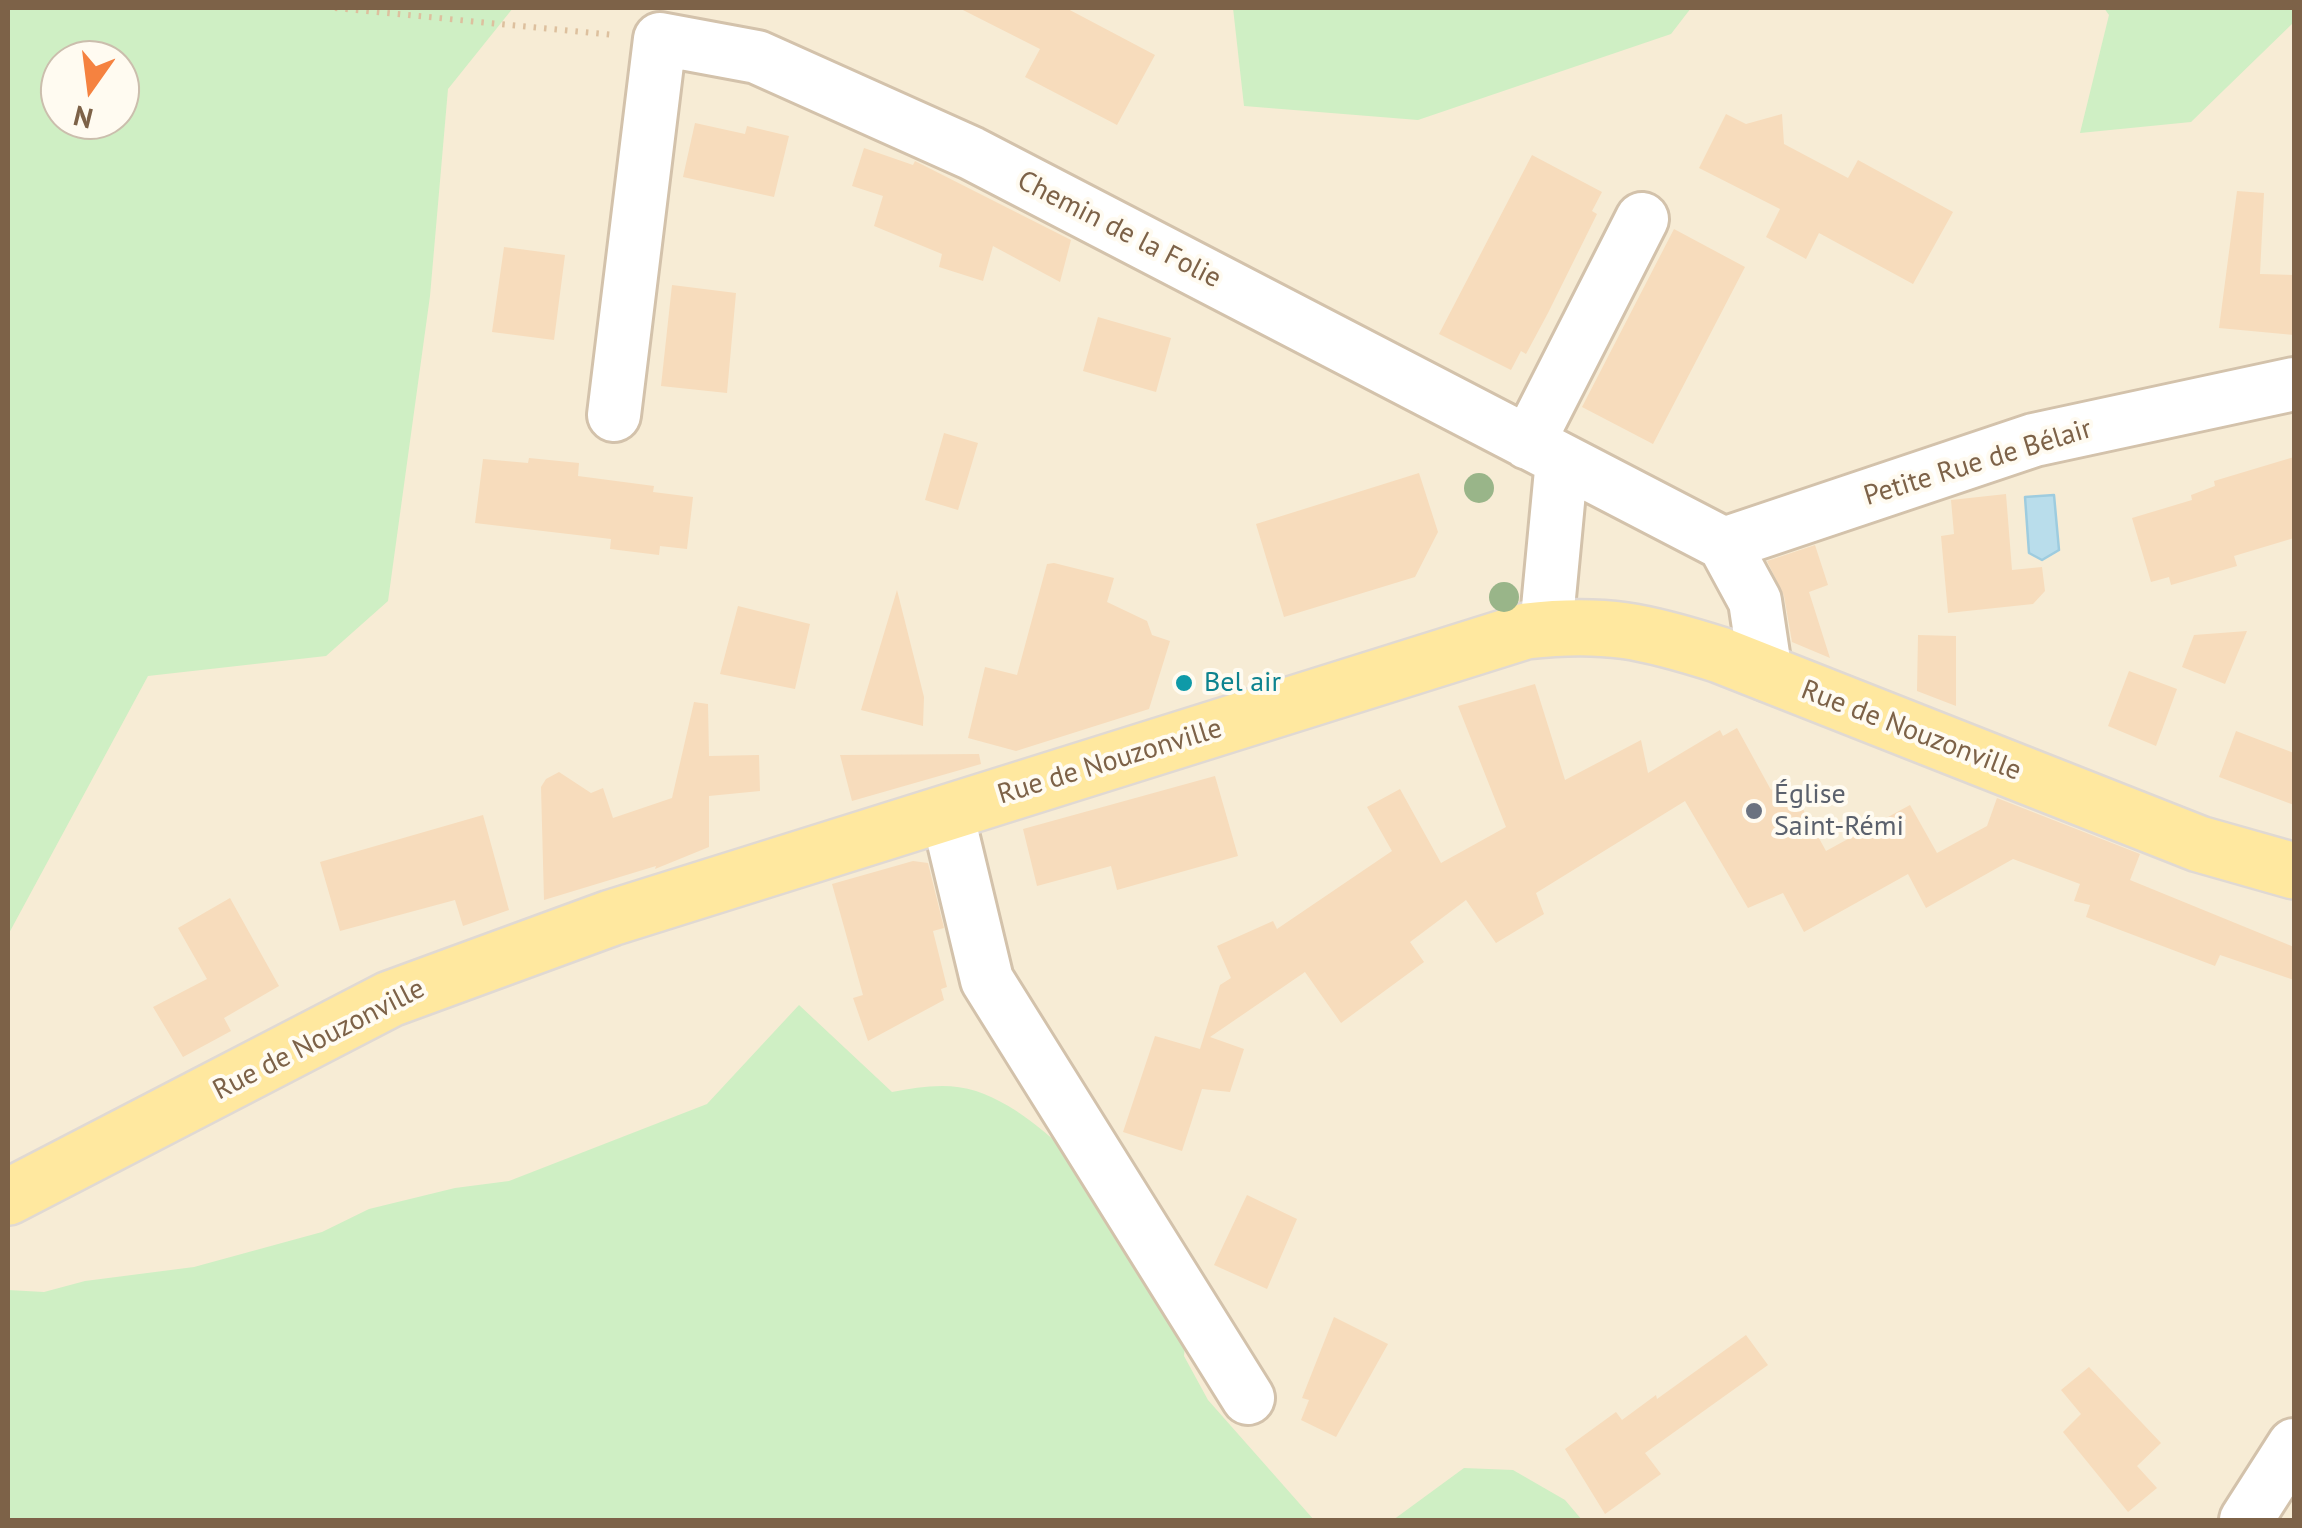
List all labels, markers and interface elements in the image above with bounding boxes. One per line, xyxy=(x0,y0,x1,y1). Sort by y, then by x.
north arrow xyxy=(40,40,140,140)
text: N xyxy=(70,97,97,138)
street label: Chemin de la Folie xyxy=(1011,164,1227,296)
street label: Petite Rue de Bélair xyxy=(1860,412,2096,514)
place label: Bel air xyxy=(1204,666,1281,700)
marker: Bel air xyxy=(1173,672,1195,694)
street label: Rue de Nouzonville xyxy=(1796,674,2026,788)
street label: Rue de Nouzonville xyxy=(994,712,1226,812)
place label: Église Saint-Rémi xyxy=(1774,778,1904,844)
marker: Église Saint-Rémi xyxy=(1743,800,1765,822)
street label: Rue de Nouzonville xyxy=(208,972,430,1108)

